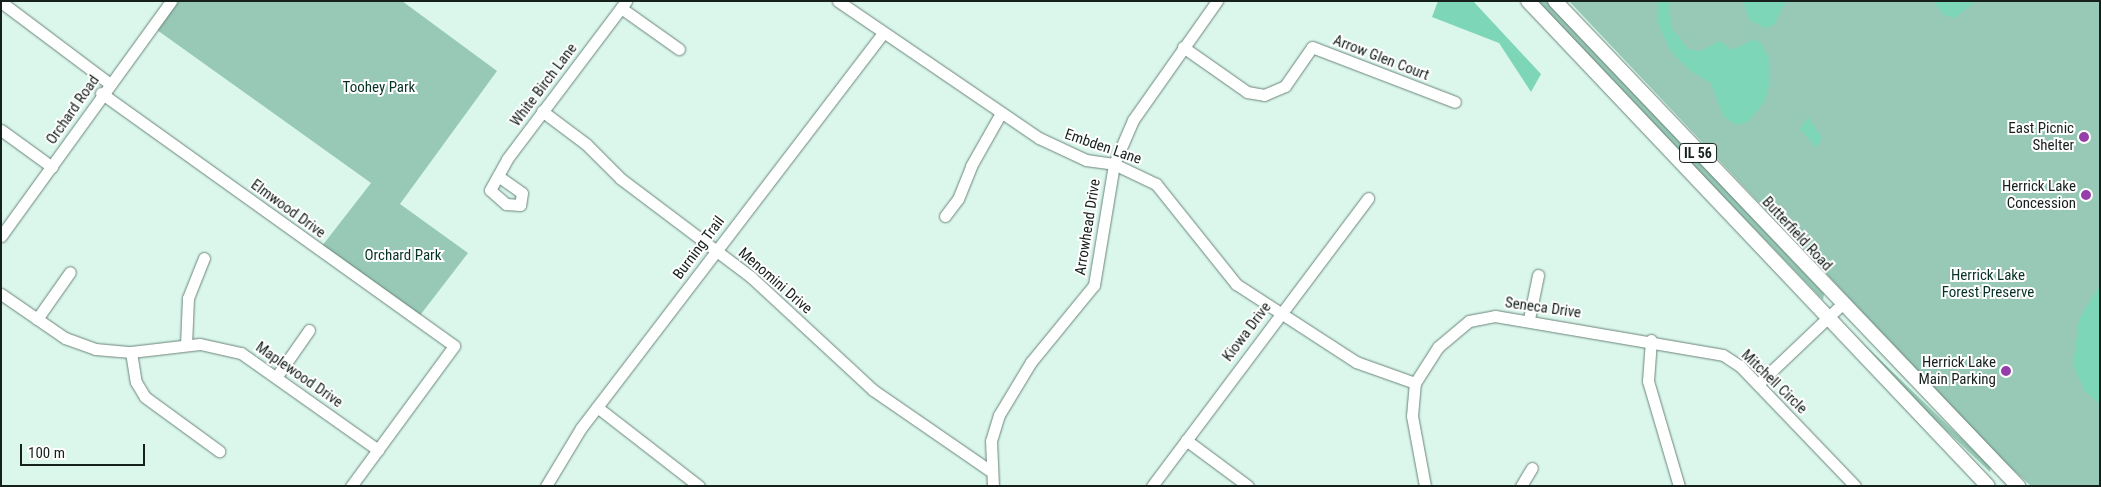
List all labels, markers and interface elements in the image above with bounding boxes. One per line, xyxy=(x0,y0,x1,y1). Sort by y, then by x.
street label: Arrow Glen Court xyxy=(1331,31,1431,85)
street label: White Birch Lane xyxy=(507,40,581,130)
street label: Orchard Road xyxy=(43,72,103,148)
park label: Toohey Park xyxy=(343,79,415,97)
place label: East Picnic Shelter xyxy=(2008,119,2074,154)
street label: Embden Lane xyxy=(1062,125,1144,169)
marker: East Picnic Shelter xyxy=(2078,131,2090,143)
road number: IL 56 xyxy=(1678,142,1718,164)
street label: Elmwood Drive xyxy=(247,176,329,242)
place label: Herrick Lake Concession xyxy=(2002,177,2076,212)
street label: Arrowhead Drive xyxy=(1072,178,1104,276)
marker: Herrick Lake Concession xyxy=(2080,189,2092,201)
street label: Butterfield Road xyxy=(1758,193,1836,275)
street label: Burning Trail xyxy=(669,213,729,283)
street label: Menomini Drive xyxy=(734,244,816,318)
park label: Orchard Park xyxy=(365,247,441,265)
park label: Herrick Lake Forest Preserve xyxy=(1942,266,2034,301)
street label: Seneca Drive xyxy=(1504,294,1582,322)
street label: Kiowa Drive xyxy=(1219,299,1275,365)
street label: Maplewood Drive xyxy=(252,338,346,412)
street label: Mitchell Circle xyxy=(1737,346,1811,418)
place label: Herrick Lake Main Parking xyxy=(1918,353,1996,388)
marker: Herrick Lake Main Parking xyxy=(2000,365,2012,377)
scale bar xyxy=(22,434,148,466)
text: 100 m xyxy=(28,444,65,462)

